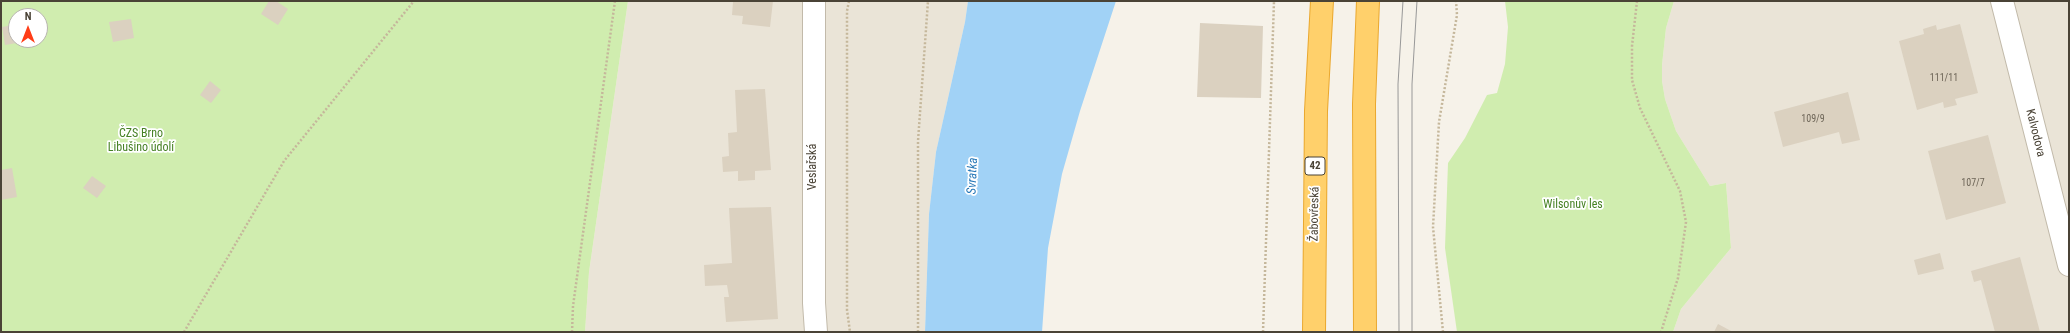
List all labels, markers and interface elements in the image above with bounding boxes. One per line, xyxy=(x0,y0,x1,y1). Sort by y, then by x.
north arrow xyxy=(8,8,48,48)
text: N xyxy=(25,10,31,23)
house number: 111/11 xyxy=(1930,72,1958,84)
street label: Kalvodova xyxy=(2022,108,2048,158)
house number: 109/9 xyxy=(1801,113,1825,125)
park label: ČZS Brno Libušino údolí xyxy=(108,127,174,155)
street label: Veslařská xyxy=(806,144,820,190)
water label: Svratka xyxy=(965,157,981,195)
road number: 42 xyxy=(1305,157,1325,175)
house number: 107/7 xyxy=(1961,177,1985,189)
street label: Žabovřeská xyxy=(1307,186,1323,242)
park label: Wilsonův les xyxy=(1543,198,1603,212)

